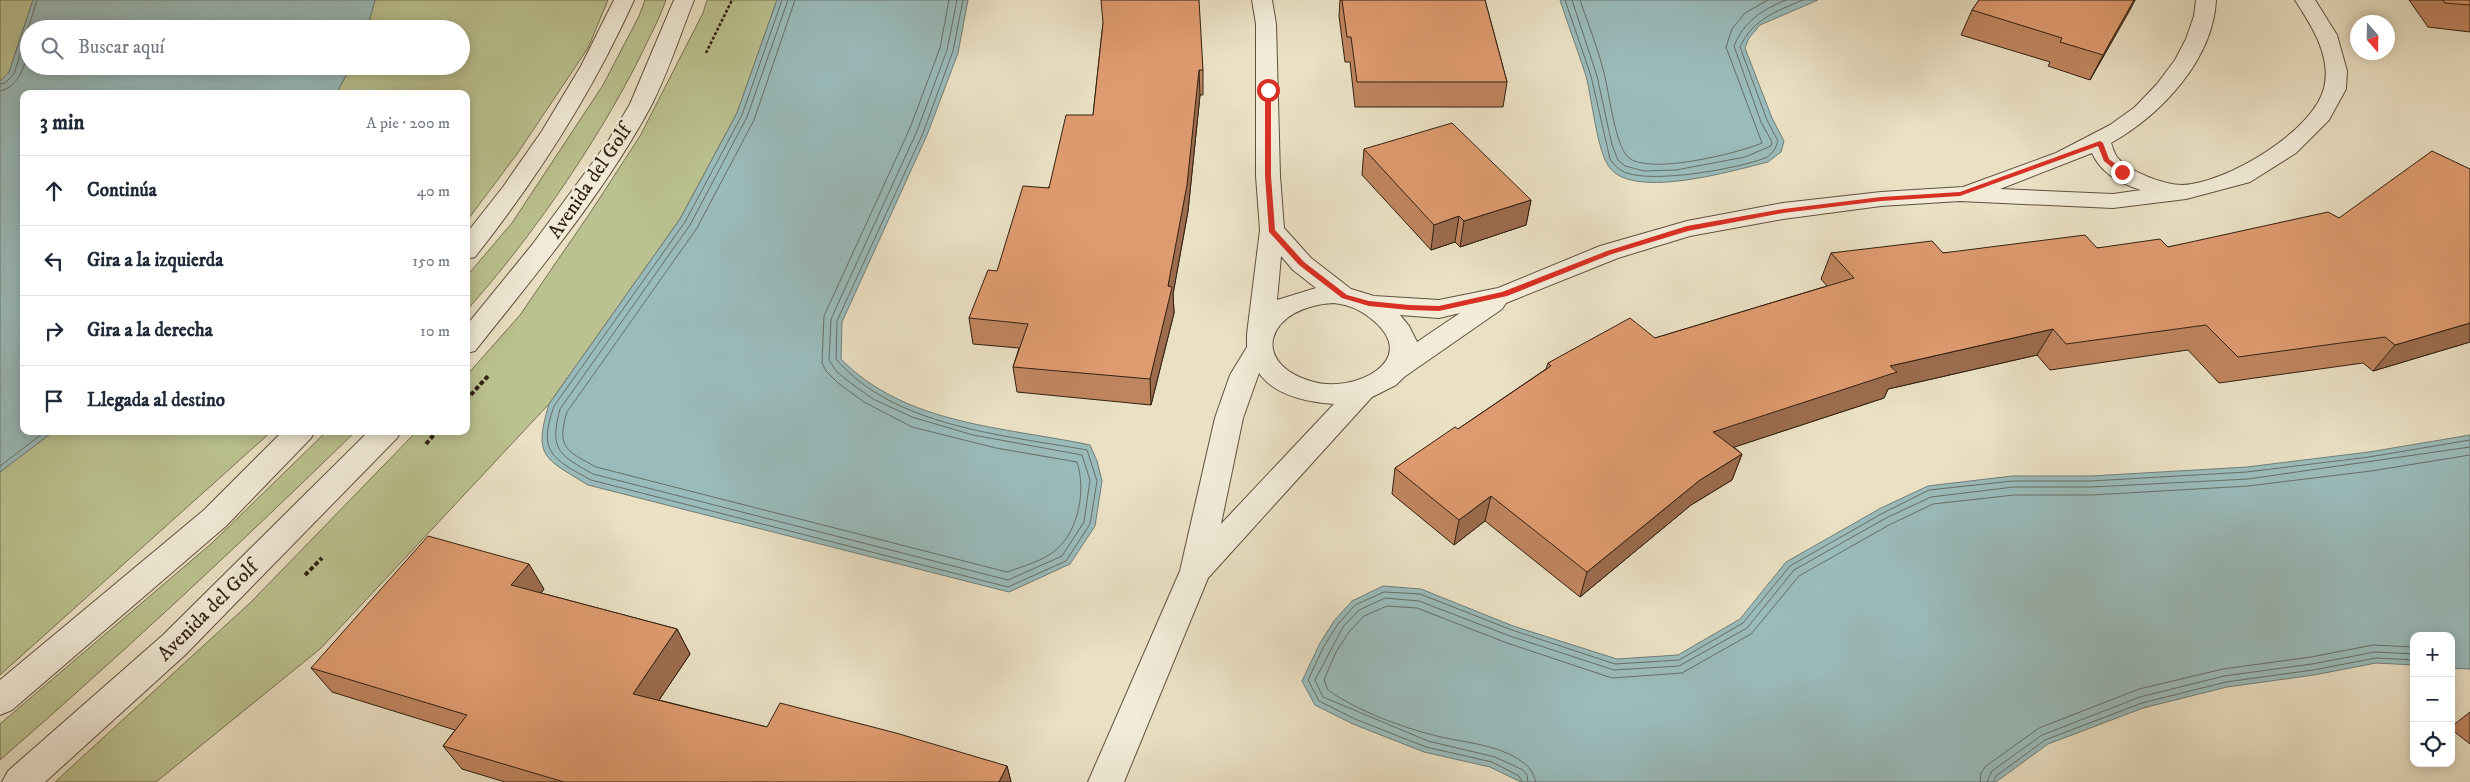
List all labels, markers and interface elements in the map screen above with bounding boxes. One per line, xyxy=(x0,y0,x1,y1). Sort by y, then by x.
north arrow xyxy=(2350,15,2395,60)
search box xyxy=(20,20,470,75)
icon: search xyxy=(38,34,66,62)
text: Buscar aquí xyxy=(78,36,164,59)
route start xyxy=(1257,79,1280,102)
text: 3 min xyxy=(40,110,85,136)
text: A pie · 200 m xyxy=(366,113,450,133)
street label: Avenida del Golf xyxy=(543,117,640,244)
route end xyxy=(2111,161,2134,184)
icon: ahead xyxy=(40,177,68,205)
text: Continúa xyxy=(87,179,157,202)
text: 40 m xyxy=(417,181,450,201)
icon: left xyxy=(40,247,68,275)
text: Gira a la izquierda xyxy=(87,249,223,272)
text: 150 m xyxy=(412,251,450,271)
icon: right xyxy=(40,317,68,345)
text: Gira a la derecha xyxy=(87,319,213,342)
text: 10 m xyxy=(420,321,450,341)
icon: arrive xyxy=(40,387,68,415)
text: Llegada al destino xyxy=(87,389,225,412)
street label: Avenida del Golf xyxy=(152,553,266,667)
map controls xyxy=(2410,632,2455,767)
button: + xyxy=(2410,632,2455,677)
button: − xyxy=(2410,677,2455,722)
button: locate xyxy=(2410,722,2455,767)

